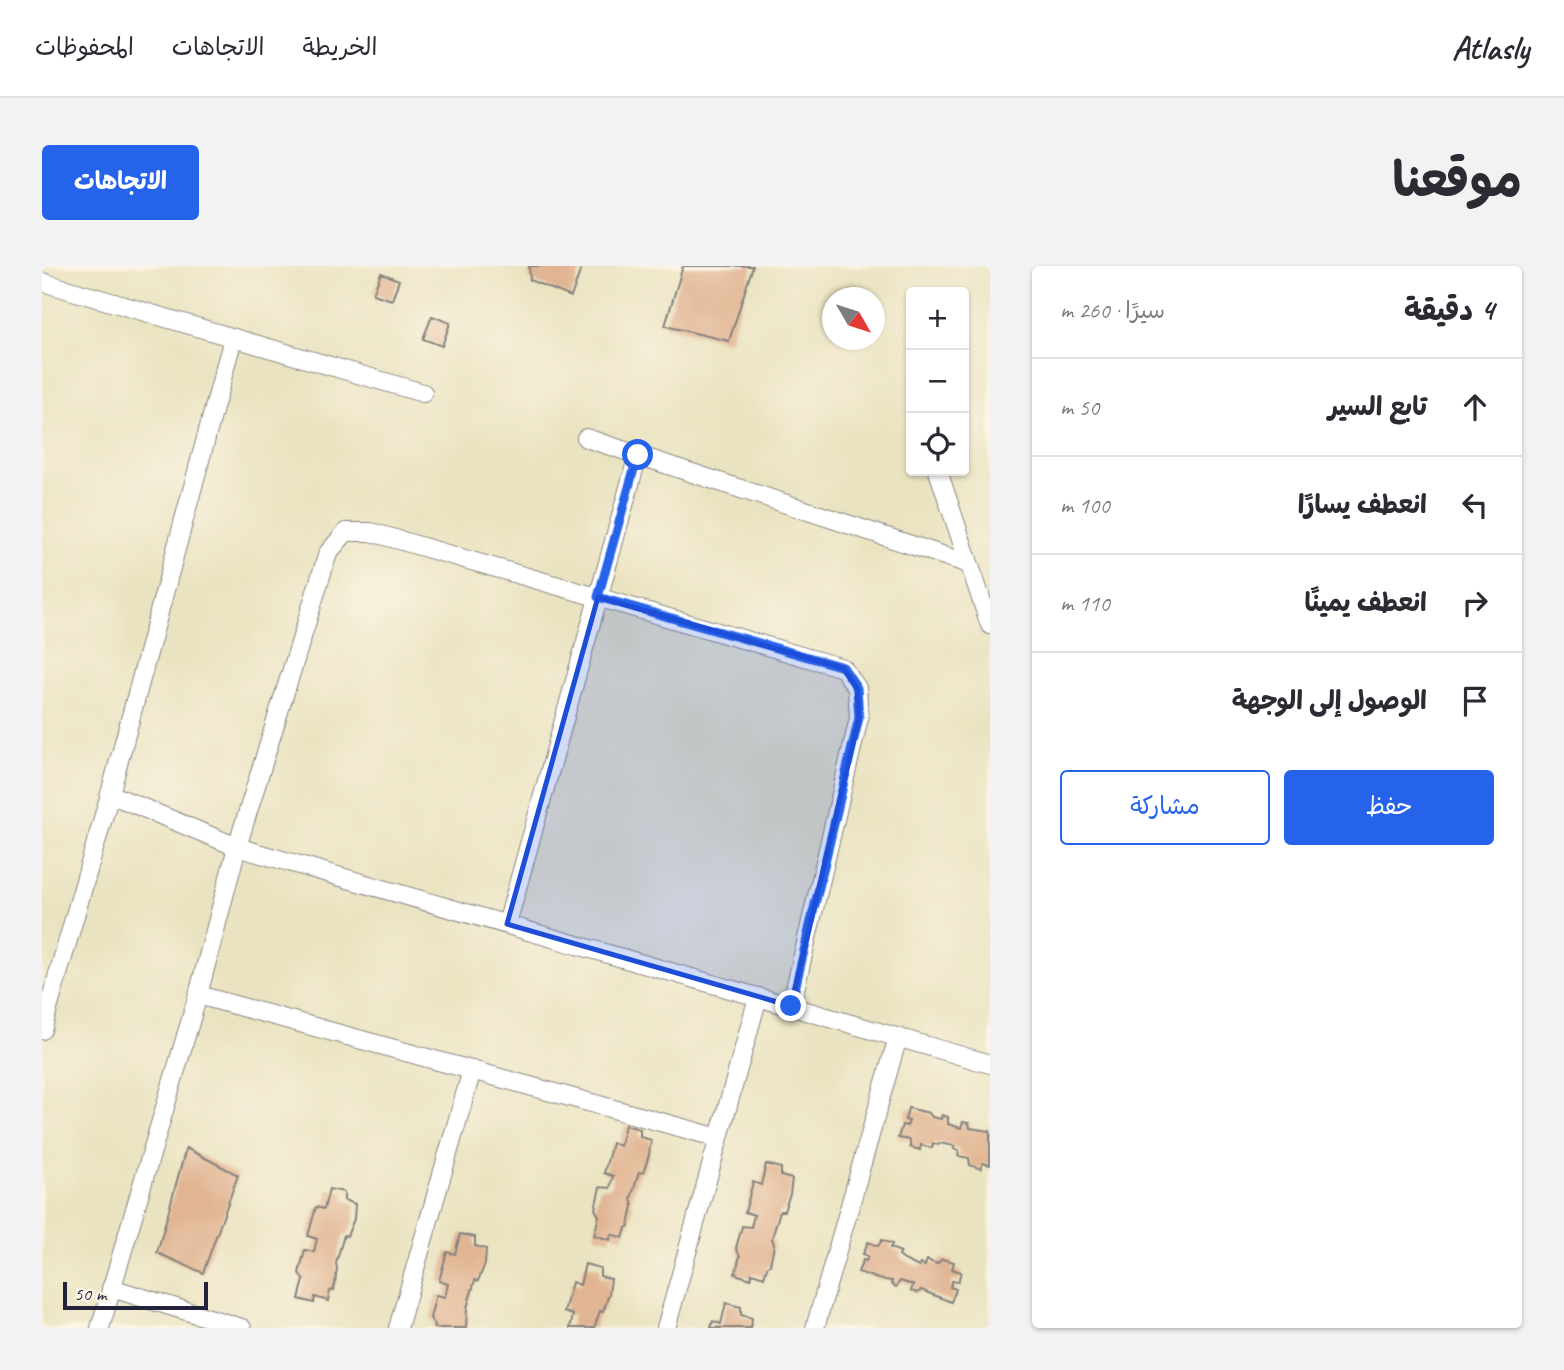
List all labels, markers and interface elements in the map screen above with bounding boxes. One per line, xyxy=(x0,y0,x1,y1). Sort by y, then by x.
text: Atlasly xyxy=(1452,27,1529,69)
text: المحفوظات xyxy=(35,32,134,62)
text: الاتجاهات xyxy=(172,32,265,62)
text: الخريطة xyxy=(303,32,377,62)
button: الاتجاهات xyxy=(42,145,199,220)
text: موقعنا xyxy=(1392,149,1522,211)
north arrow xyxy=(822,287,885,350)
map controls xyxy=(906,287,969,476)
button: + xyxy=(906,287,969,350)
text: 4 دقيقة xyxy=(1404,291,1494,329)
text: سيرًا · 260 m xyxy=(1060,296,1165,325)
button: − xyxy=(906,350,969,413)
icon: ahead xyxy=(1456,388,1494,426)
text: تابع السير xyxy=(1328,390,1427,423)
text: 50 m xyxy=(1060,393,1099,422)
button: locate xyxy=(906,413,969,476)
route start xyxy=(622,439,653,470)
icon: left xyxy=(1456,486,1494,524)
text: انعطف يسارًا xyxy=(1298,488,1427,521)
text: 100 m xyxy=(1060,491,1110,520)
icon: right xyxy=(1456,584,1494,622)
text: انعطف يمينًا xyxy=(1305,586,1427,619)
text: 110 m xyxy=(1060,589,1110,618)
icon: arrive xyxy=(1456,682,1494,720)
text: الوصول إلى الوجهة xyxy=(1232,684,1427,717)
button: مشاركة xyxy=(1060,770,1270,845)
button: حفظ xyxy=(1284,770,1494,845)
route end xyxy=(775,990,806,1021)
scale bar xyxy=(63,1279,208,1311)
text: 50 m xyxy=(74,1282,106,1306)

